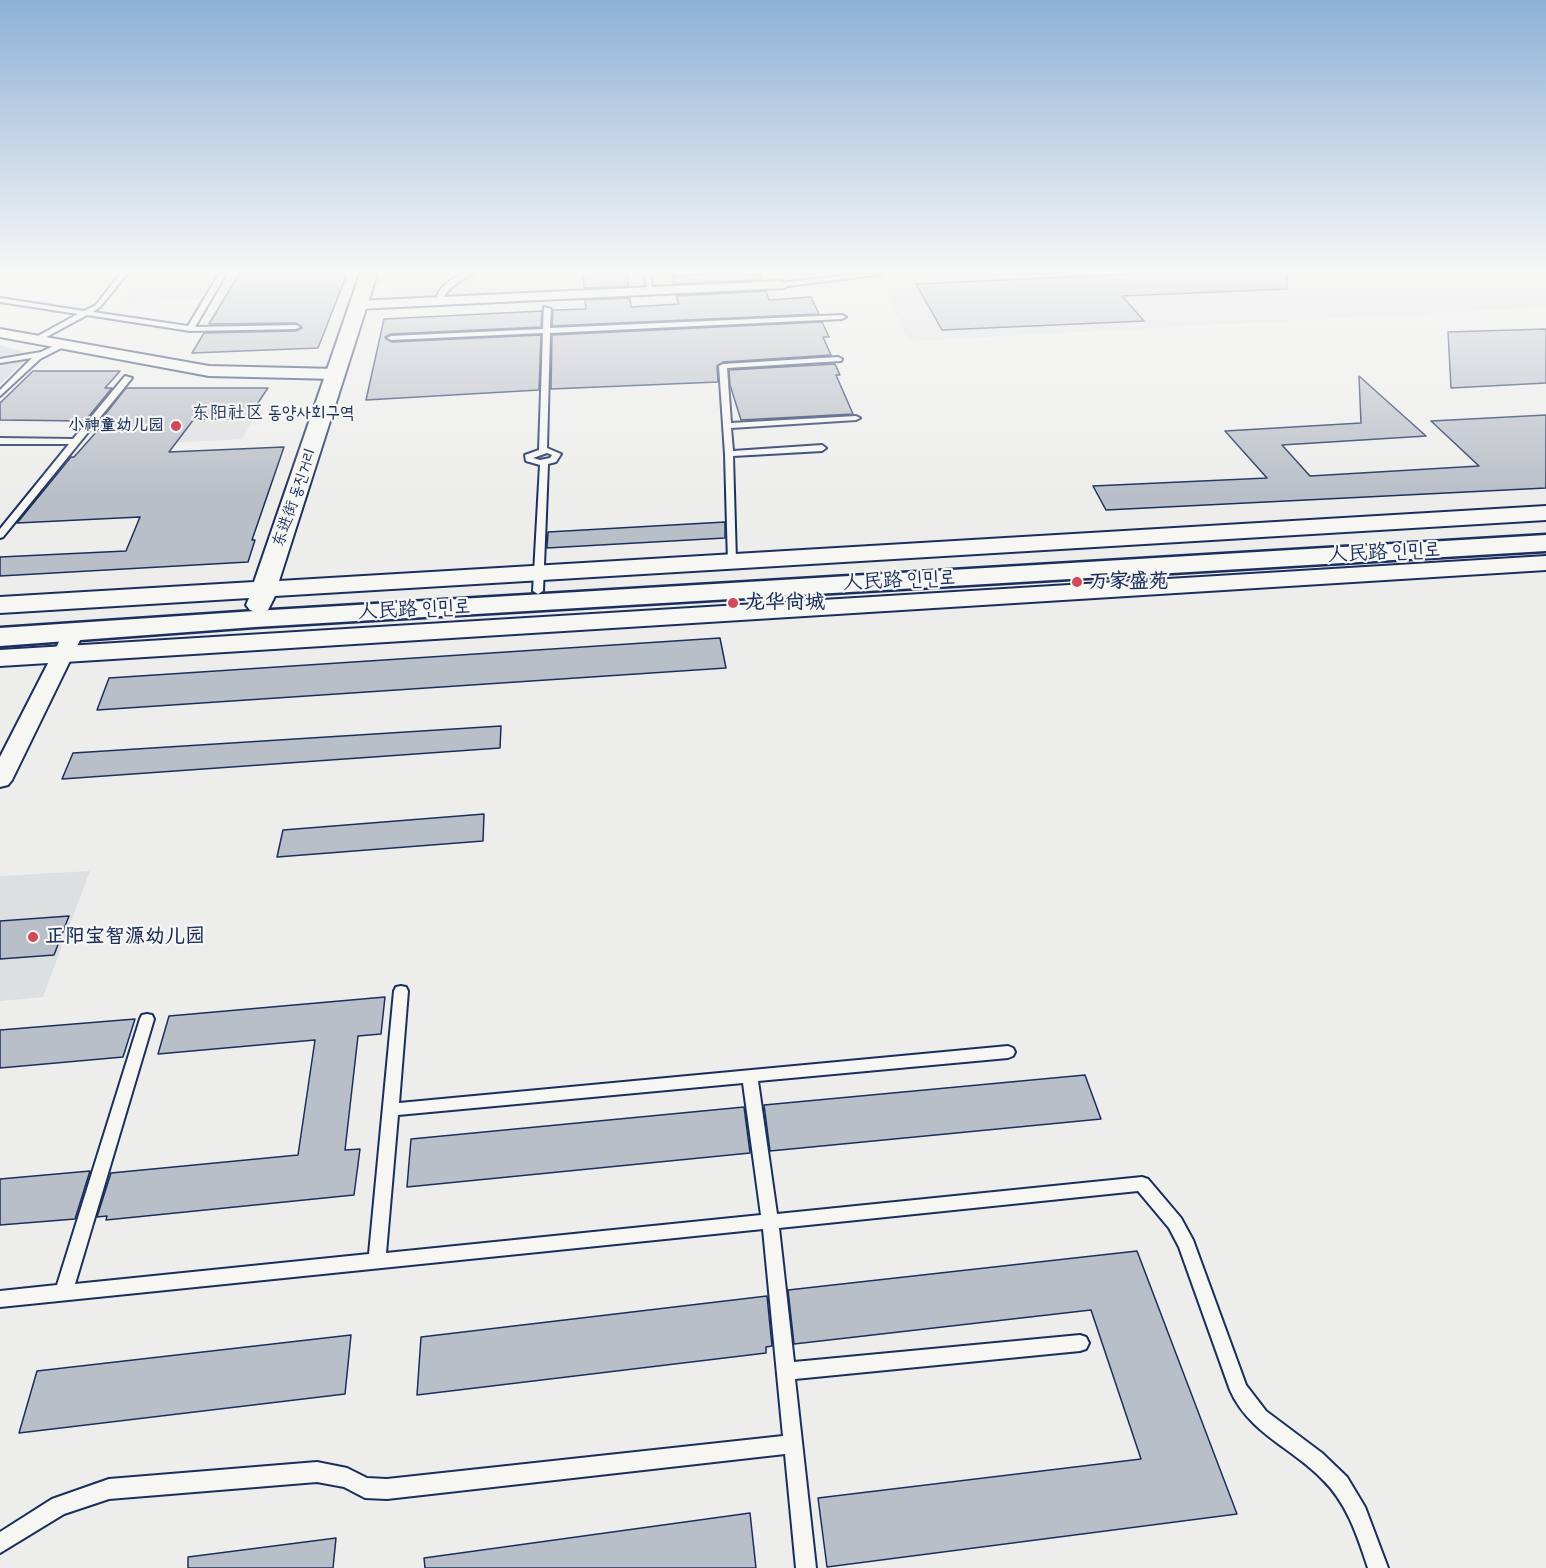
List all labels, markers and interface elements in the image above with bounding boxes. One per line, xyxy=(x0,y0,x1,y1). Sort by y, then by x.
district label: 东阳社区 동양사회구역 xyxy=(192,402,354,424)
place label: 小神童幼儿园 xyxy=(68,416,164,436)
marker: 小神童幼儿园 xyxy=(169,419,183,433)
street label: 东进街 동진거리 xyxy=(269,446,321,550)
street label: 人民路 인민로 xyxy=(1327,538,1441,568)
street label: 人民路 인민로 xyxy=(842,566,956,596)
place label: 万家盛苑 xyxy=(1089,570,1169,594)
marker: 万家盛苑 xyxy=(1070,575,1084,589)
place label: 龙华尚城 xyxy=(745,591,825,615)
street label: 人民路 인민로 xyxy=(357,595,471,625)
marker: 龙华尚城 xyxy=(726,596,740,610)
place label: 正阳宝智源幼儿园 xyxy=(45,925,205,949)
marker: 正阳宝智源幼儿园 xyxy=(26,930,40,944)

